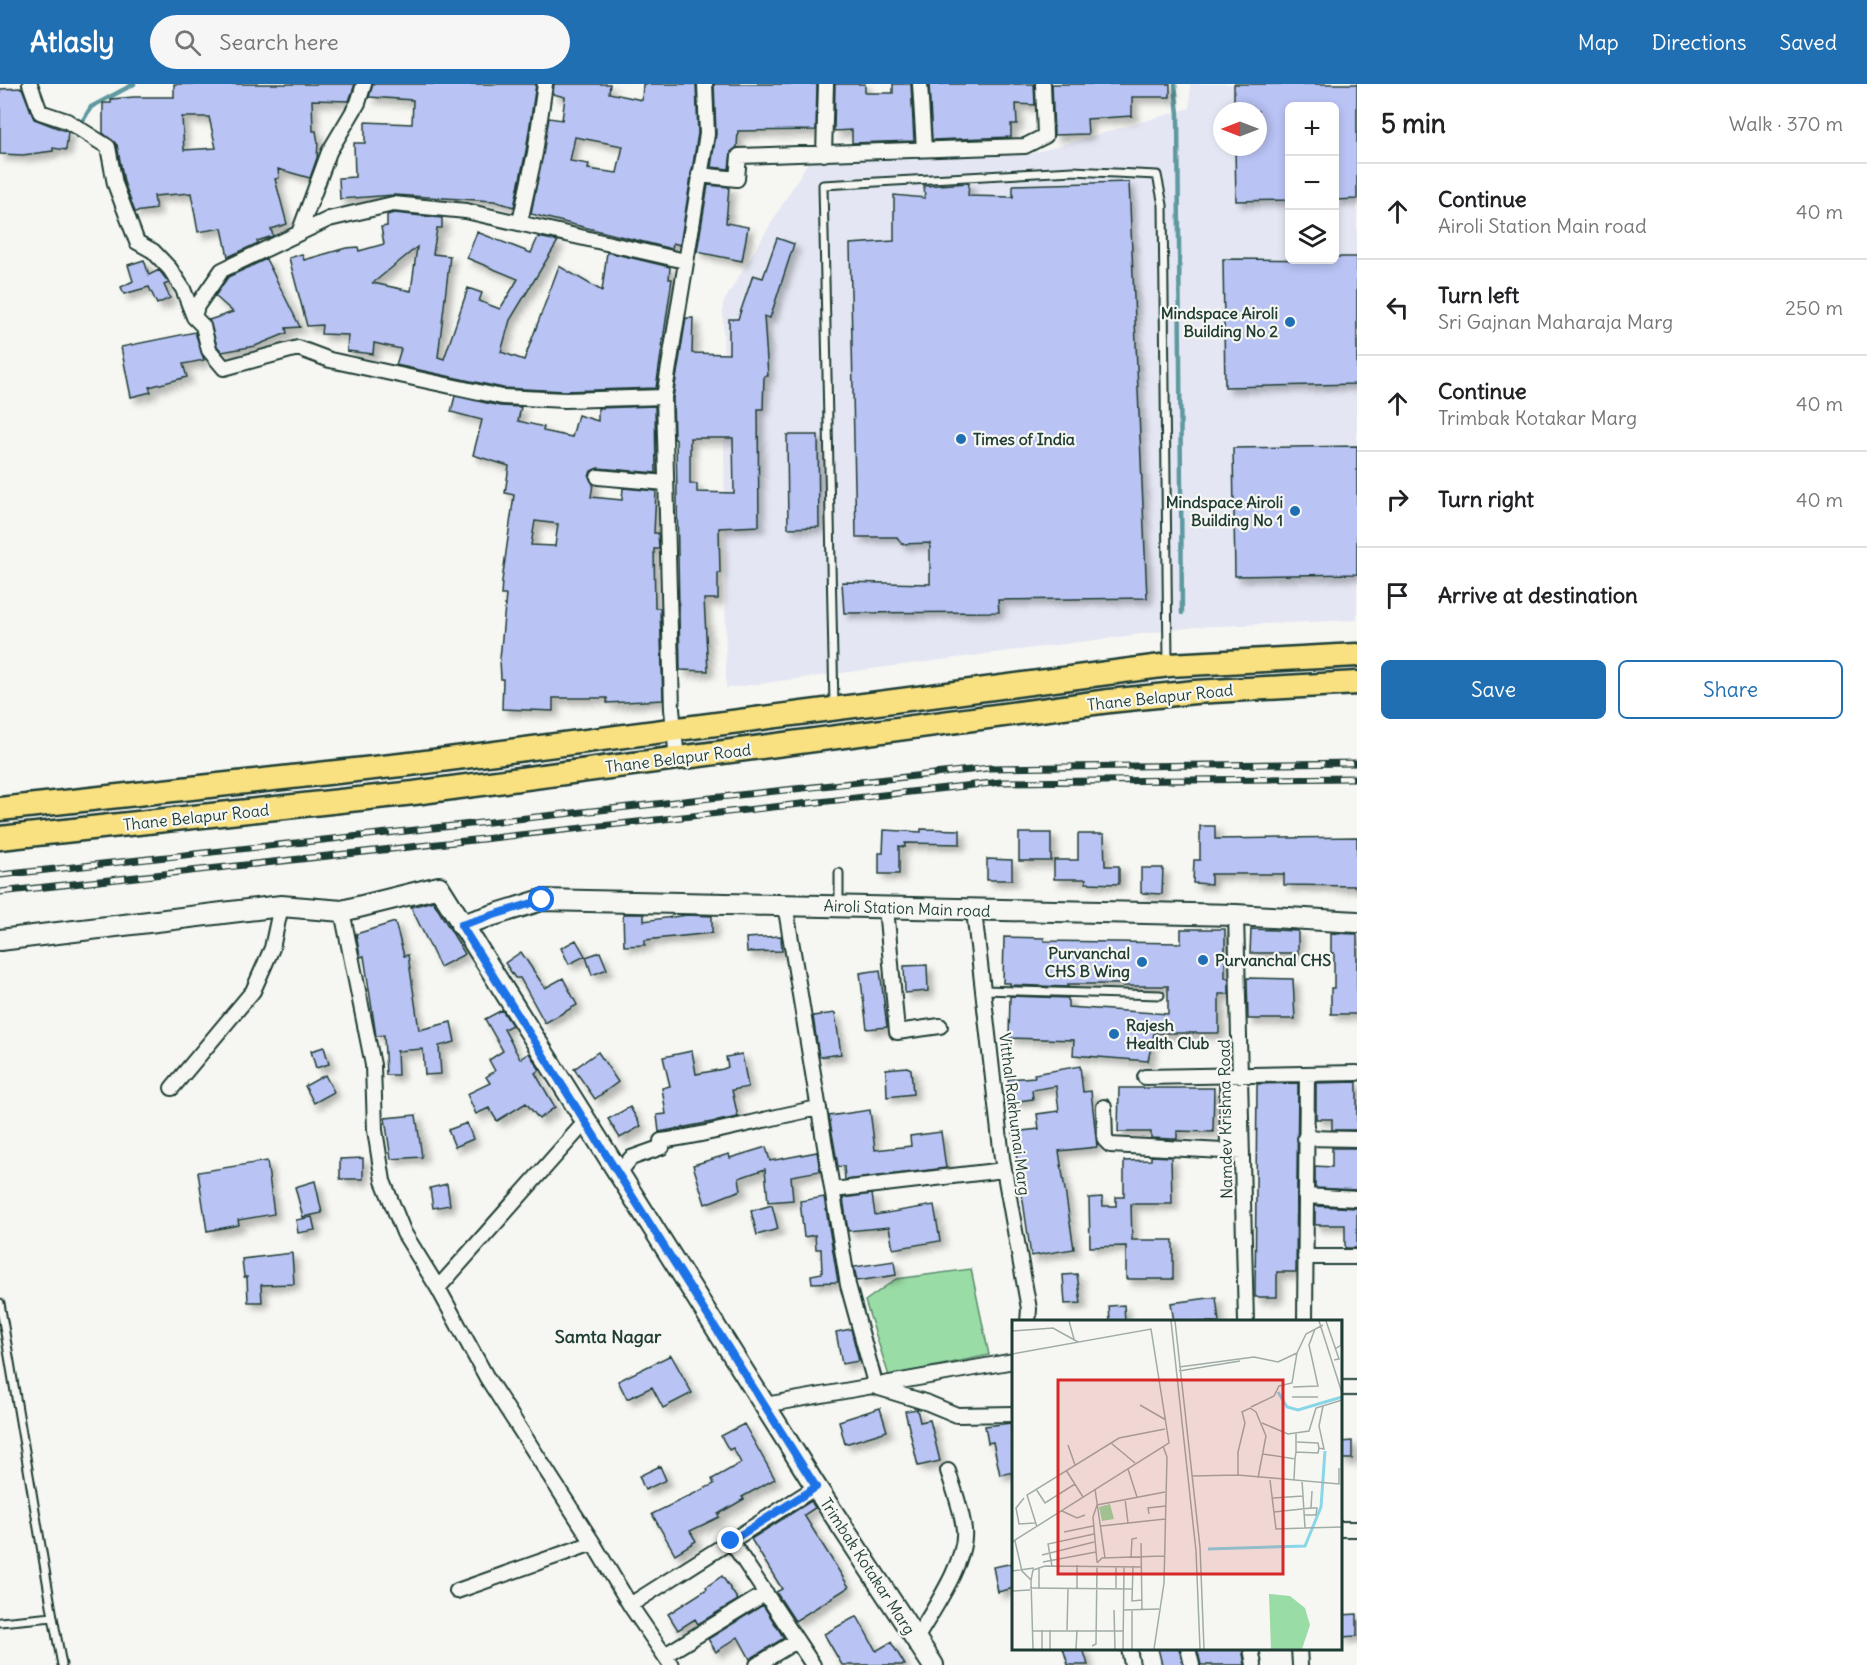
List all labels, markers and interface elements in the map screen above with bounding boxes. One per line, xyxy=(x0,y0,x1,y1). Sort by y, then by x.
search box xyxy=(150,15,570,69)
text: Atlasly xyxy=(30,24,114,60)
icon: search xyxy=(171,26,204,59)
text: Search here xyxy=(219,28,339,56)
text: Map xyxy=(1578,29,1619,56)
text: Directions xyxy=(1652,29,1746,56)
text: Saved xyxy=(1779,29,1837,56)
north arrow xyxy=(1213,102,1267,156)
map controls xyxy=(1285,102,1339,264)
button: + xyxy=(1285,102,1339,156)
text: 5 min xyxy=(1381,107,1446,140)
text: Walk · 370 m xyxy=(1729,111,1843,136)
button: − xyxy=(1285,156,1339,210)
text: Continue xyxy=(1438,185,1527,213)
icon: ahead xyxy=(1381,195,1414,228)
text: 40 m xyxy=(1796,199,1843,224)
button: layers xyxy=(1285,210,1339,264)
text: Airoli Station Main road xyxy=(1438,213,1647,238)
text: Turn left xyxy=(1438,281,1519,309)
icon: left xyxy=(1381,291,1414,324)
text: 250 m xyxy=(1785,295,1843,320)
place label: Mindspace Airoli Building No 2 xyxy=(1161,303,1278,342)
text: Sri Gajnan Maharaja Marg xyxy=(1438,309,1673,334)
marker: Mindspace Airoli Building No 2 xyxy=(1283,315,1297,329)
text: Continue xyxy=(1438,377,1527,405)
icon: ahead xyxy=(1381,387,1414,420)
text: 40 m xyxy=(1796,391,1843,416)
text: Trimbak Kotakar Marg xyxy=(1438,405,1637,430)
place label: Times of India xyxy=(973,429,1075,449)
marker: Times of India xyxy=(954,432,968,446)
icon: right xyxy=(1381,483,1414,516)
text: Turn right xyxy=(1438,485,1534,513)
text: 40 m xyxy=(1796,487,1843,512)
place label: Mindspace Airoli Building No 1 xyxy=(1166,492,1283,531)
marker: Mindspace Airoli Building No 1 xyxy=(1288,504,1302,518)
icon: arrive xyxy=(1381,579,1414,612)
text: Arrive at destination xyxy=(1438,581,1638,609)
button: Save xyxy=(1381,660,1606,719)
button: Share xyxy=(1618,660,1843,719)
street label: Thane Belapur Road xyxy=(1086,679,1234,715)
street label: Thane Belapur Road xyxy=(604,739,752,777)
street label: Thane Belapur Road xyxy=(122,799,270,835)
route start xyxy=(528,886,554,912)
street label: Airoli Station Main road xyxy=(823,895,991,921)
place label: Purvanchal CHS B Wing xyxy=(1045,943,1130,982)
place label: Purvanchal CHS xyxy=(1215,950,1331,970)
marker: Purvanchal CHS xyxy=(1196,953,1210,967)
marker: Purvanchal CHS B Wing xyxy=(1135,955,1149,969)
place label: Rajesh Health Club xyxy=(1126,1015,1210,1053)
marker: Rajesh Health Club xyxy=(1107,1027,1121,1041)
street label: Vitthal Rakhumai Marg xyxy=(995,1031,1035,1197)
street label: Namdev Krishna Road xyxy=(1214,1039,1236,1199)
inset map xyxy=(1012,1320,1342,1650)
district label: Samta Nagar xyxy=(555,1325,662,1348)
street label: Trimbak Kotakar Marg xyxy=(816,1494,920,1638)
route end xyxy=(717,1527,743,1553)

